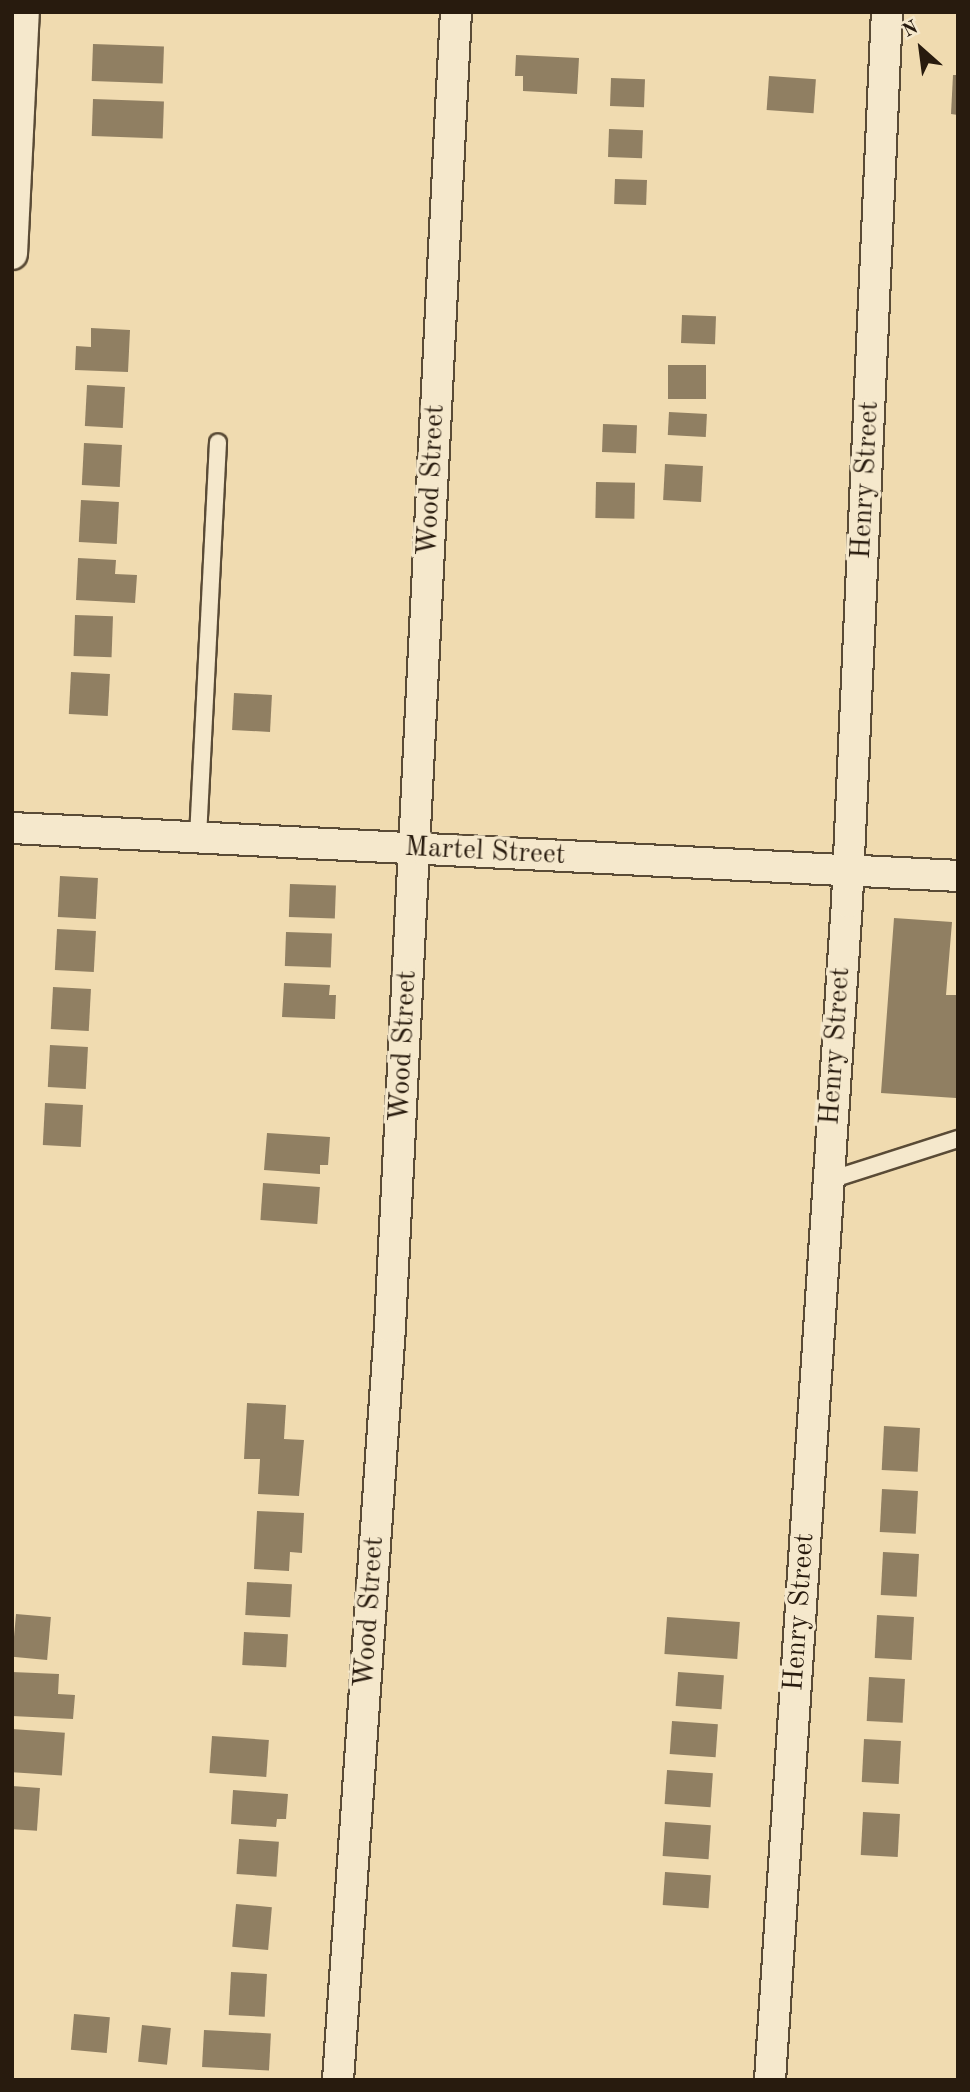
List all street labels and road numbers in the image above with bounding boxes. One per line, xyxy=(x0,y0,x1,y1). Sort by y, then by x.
street label: Henry Street xyxy=(845,400,887,560)
street label: Wood Street xyxy=(411,403,453,557)
street label: Martel Street xyxy=(404,831,566,873)
street label: Henry Street xyxy=(814,966,858,1126)
street label: Wood Street xyxy=(383,969,425,1123)
street label: Henry Street xyxy=(778,1532,822,1692)
street label: Wood Street xyxy=(348,1535,392,1689)

